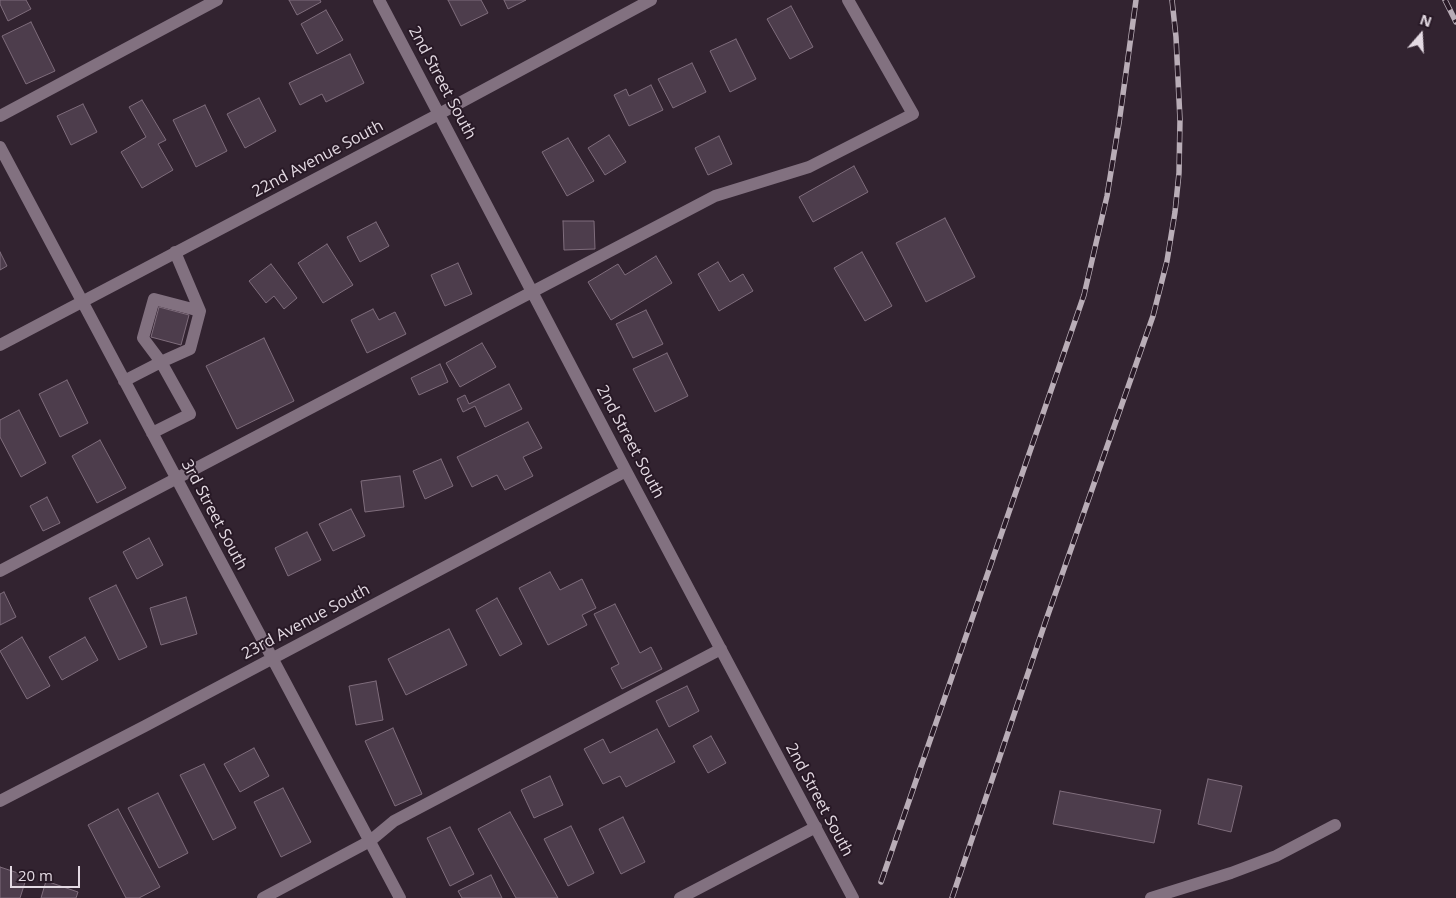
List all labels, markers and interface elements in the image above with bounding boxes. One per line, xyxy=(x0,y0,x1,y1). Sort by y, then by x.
north arrow xyxy=(1396,10,1446,60)
text: N xyxy=(1418,10,1435,31)
street label: 2nd Street South xyxy=(404,23,480,143)
street label: 22nd Avenue South xyxy=(249,116,387,202)
street label: 2nd Street South xyxy=(592,382,668,502)
street label: 3rd Street South xyxy=(177,457,251,573)
street label: 23rd Avenue South xyxy=(239,580,373,664)
street label: 2nd Street South xyxy=(781,740,857,860)
scale bar xyxy=(12,856,82,888)
text: 20 m xyxy=(18,865,53,885)

